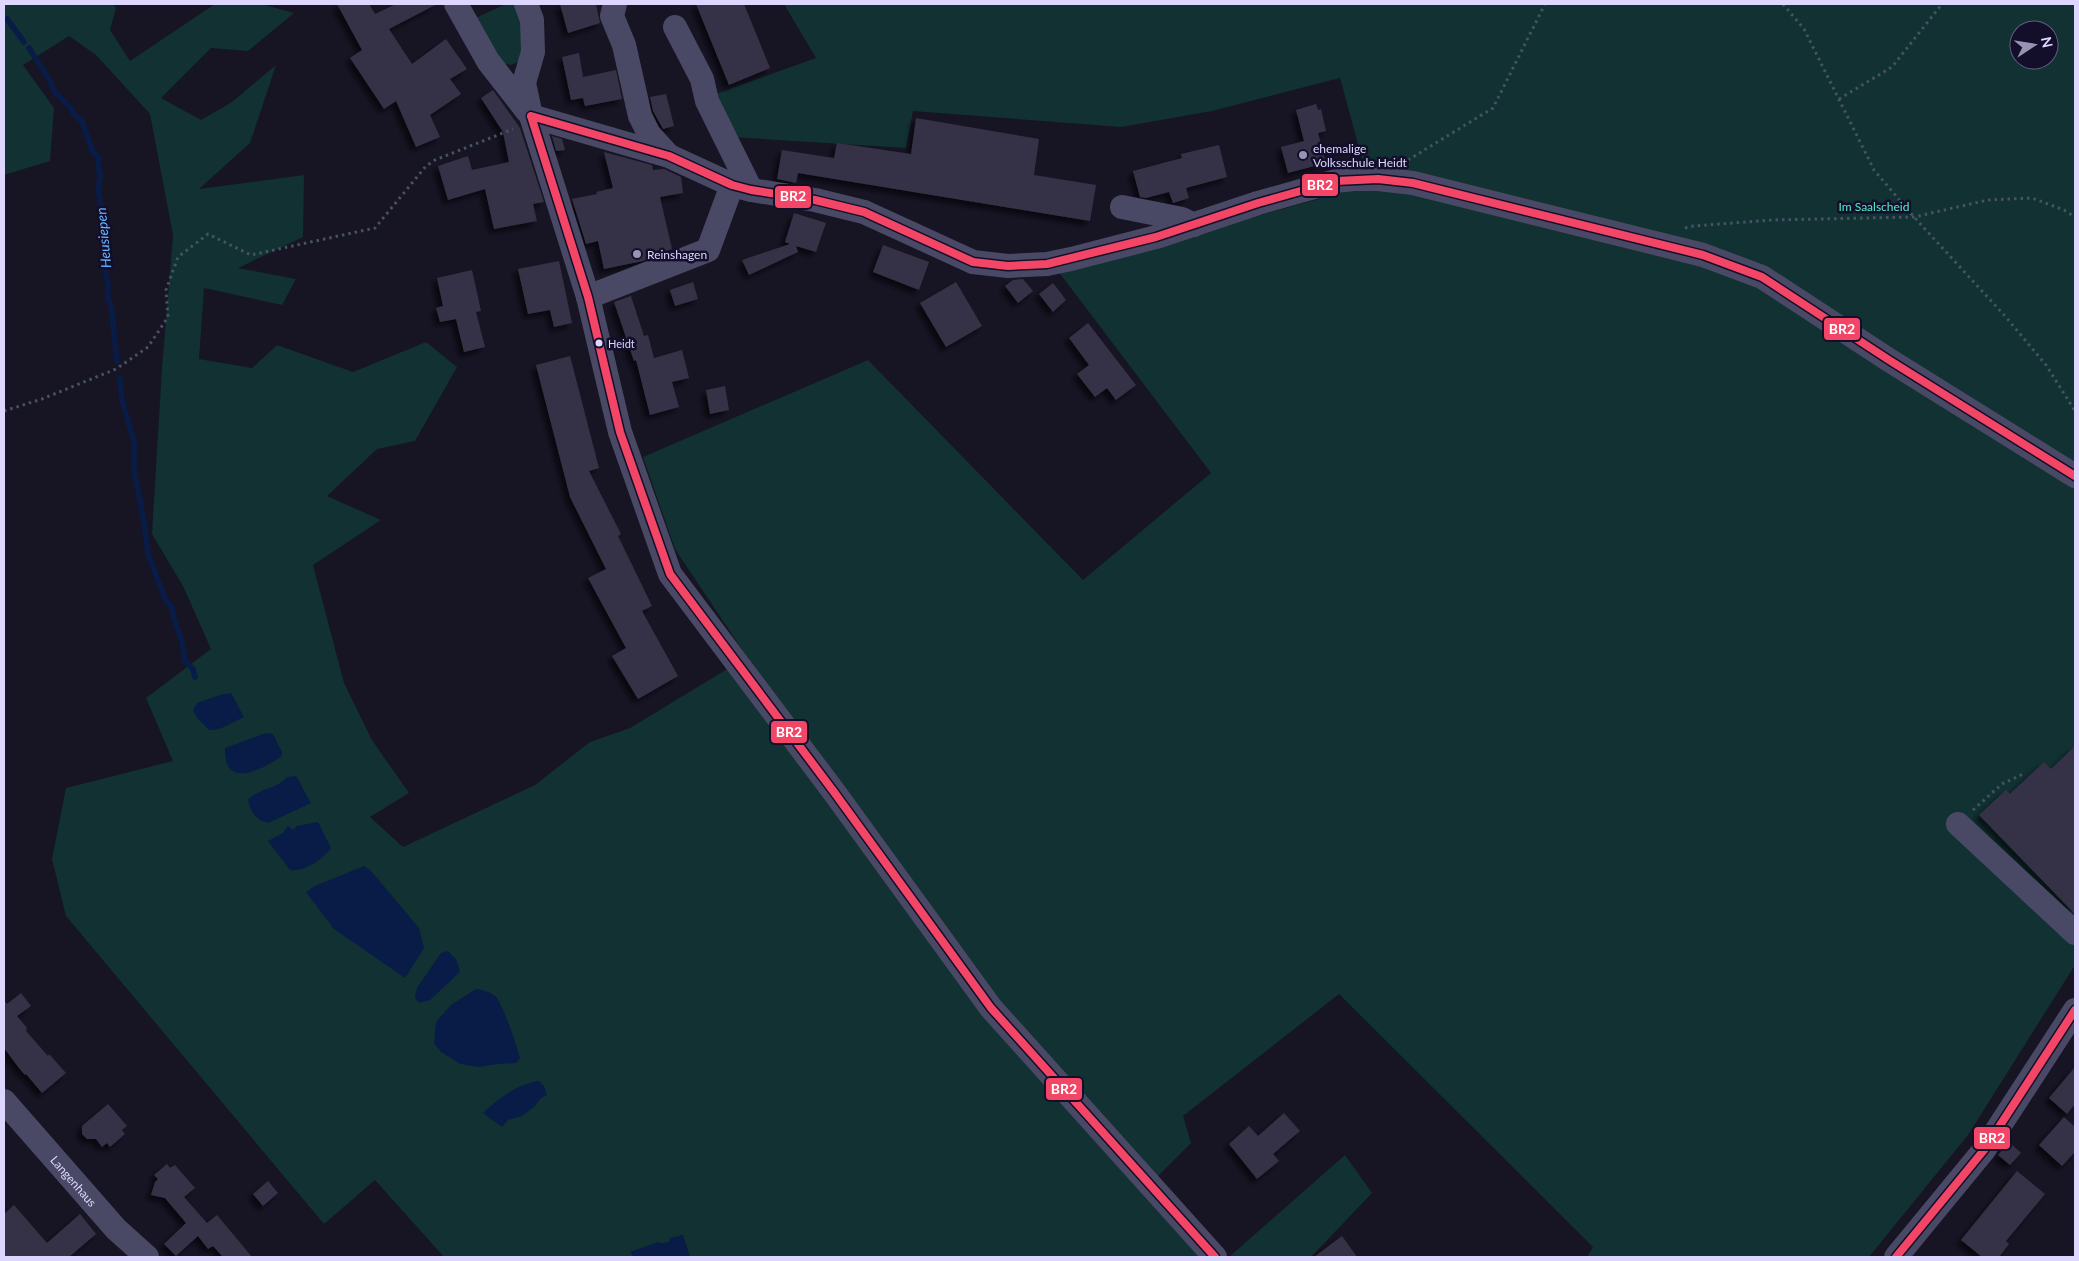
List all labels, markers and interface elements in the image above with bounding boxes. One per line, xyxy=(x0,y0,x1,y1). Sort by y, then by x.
north arrow xyxy=(2009,20,2059,70)
text: N xyxy=(2038,35,2057,49)
place label: ehemalige Volksschule Heidt xyxy=(1313,141,1408,170)
marker: ehemalige Volksschule Heidt xyxy=(1297,149,1309,161)
line badge: BR2 xyxy=(1301,173,1339,197)
text: BR2 xyxy=(1307,176,1333,193)
line badge: BR2 xyxy=(774,185,812,209)
text: BR2 xyxy=(780,187,806,204)
park label: Im Saalscheid xyxy=(1839,199,1909,214)
water label: Heusiepen xyxy=(92,207,114,269)
place label: Reinshagen xyxy=(647,247,707,262)
marker: Reinshagen xyxy=(631,248,643,260)
line badge: BR2 xyxy=(1823,317,1861,341)
text: BR2 xyxy=(1829,320,1855,337)
place label: Heidt xyxy=(608,337,635,350)
marker: Heidt xyxy=(594,338,604,348)
line badge: BR2 xyxy=(770,720,808,744)
text: BR2 xyxy=(776,723,802,740)
line badge: BR2 xyxy=(1045,1077,1083,1101)
text: BR2 xyxy=(1051,1080,1077,1097)
line badge: BR2 xyxy=(1973,1126,2011,1150)
text: BR2 xyxy=(1979,1129,2005,1146)
street label: Langenhaus xyxy=(48,1152,100,1209)

